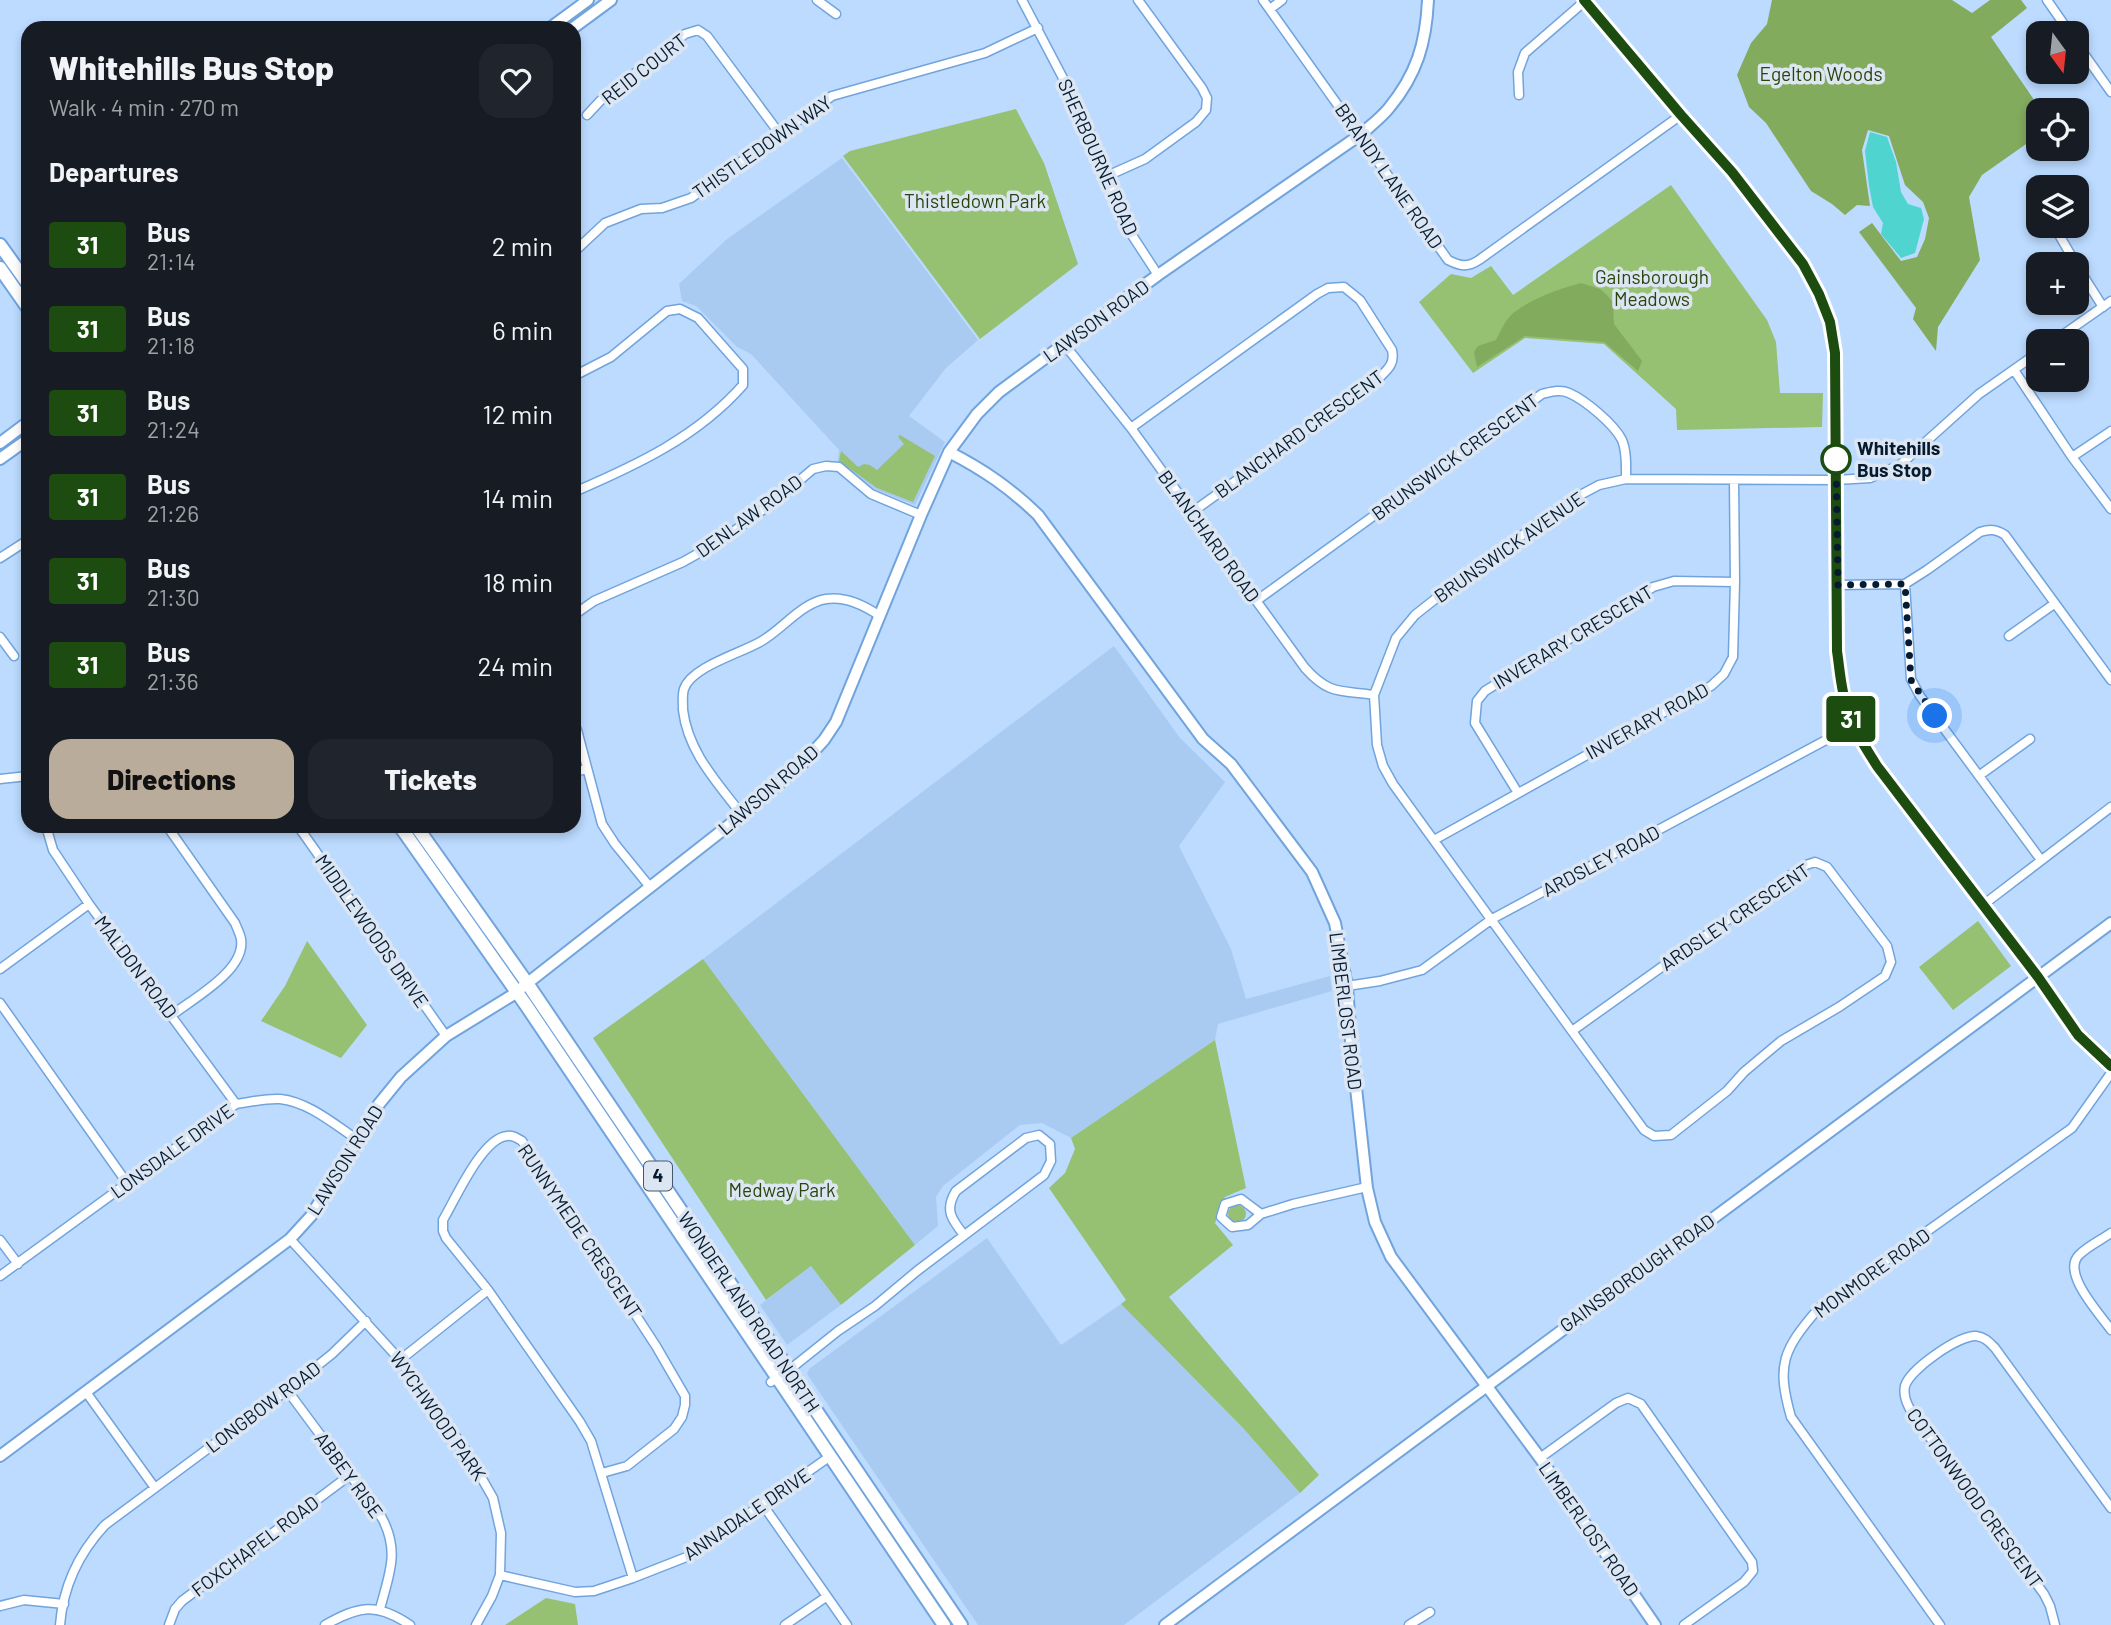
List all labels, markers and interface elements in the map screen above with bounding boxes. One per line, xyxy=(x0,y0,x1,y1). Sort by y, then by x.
north arrow xyxy=(2026,21,2090,84)
map controls xyxy=(2026,21,2089,392)
street label: REID COURT xyxy=(597,28,691,109)
button: heart xyxy=(479,44,553,118)
text: Whitehills Bus Stop xyxy=(49,47,334,87)
park label: Egelton Woods xyxy=(1759,62,1883,85)
street label: SHERBOURNE ROAD xyxy=(1054,75,1143,239)
street label: THISTLEDOWN WAY xyxy=(688,90,836,203)
text: Walk · 4 min · 270 m xyxy=(49,93,239,121)
button: locate xyxy=(2026,98,2089,161)
street label: BRANDY LANE ROAD xyxy=(1331,99,1448,253)
text: Departures xyxy=(49,156,179,187)
button: layers xyxy=(2026,175,2089,238)
park label: Thistledown Park xyxy=(904,189,1046,212)
text: Bus xyxy=(147,216,190,247)
text: 31 xyxy=(77,230,98,259)
text: 2 min xyxy=(492,230,553,261)
text: 21:14 xyxy=(147,247,196,275)
button: + xyxy=(2026,252,2089,315)
park label: Gainsborough Meadows xyxy=(1595,265,1709,310)
street label: LAWSON ROAD xyxy=(1038,275,1153,367)
text: Bus xyxy=(147,300,190,331)
text: 31 xyxy=(77,314,98,343)
text: 6 min xyxy=(492,314,553,345)
button: − xyxy=(2026,329,2089,392)
text: 21:18 xyxy=(147,331,195,359)
street label: BLANCHARD CRESCENT xyxy=(1210,365,1388,503)
text: Bus xyxy=(147,384,190,415)
street label: BRUNSWICK CRESCENT xyxy=(1367,388,1543,525)
text: 31 xyxy=(77,398,98,427)
text: 12 min xyxy=(483,398,553,429)
text: 21:24 xyxy=(147,415,200,443)
place label: Whitehills Bus Stop xyxy=(1857,436,1940,481)
marker: Whitehills Bus Stop xyxy=(1821,444,1851,474)
street label: BLANCHARD ROAD xyxy=(1154,465,1265,606)
text: Bus xyxy=(147,468,190,499)
street label: DENLAW ROAD xyxy=(691,469,806,562)
text: 31 xyxy=(77,482,98,511)
text: 14 min xyxy=(482,482,553,513)
street label: BRUNSWICK AVENUE xyxy=(1429,486,1588,607)
text: 21:26 xyxy=(147,499,199,527)
text: Bus xyxy=(147,552,190,583)
text: 31 xyxy=(77,566,98,595)
text: 18 min xyxy=(483,566,553,597)
street label: INVERARY CRESCENT xyxy=(1489,580,1657,693)
text: 21:30 xyxy=(147,583,200,611)
text: Bus xyxy=(147,636,190,667)
text: 31 xyxy=(77,650,98,679)
text: 24 min xyxy=(477,650,553,681)
text: 21:36 xyxy=(147,667,199,695)
street label: INVERARY ROAD xyxy=(1581,677,1712,764)
line badge: 31 xyxy=(1820,696,1882,742)
your location xyxy=(1917,698,1952,733)
text: 31 xyxy=(1840,704,1862,733)
button: Directions xyxy=(49,739,294,819)
button: Tickets xyxy=(308,739,553,819)
street label: LAWSON ROAD xyxy=(713,740,822,839)
street label: ARDSLEY ROAD xyxy=(1538,820,1663,901)
street label: MIDDLEWOODS DRIVE xyxy=(311,850,434,1012)
street label: ARDSLEY CRESCENT xyxy=(1656,858,1814,975)
street label: MALDON ROAD xyxy=(90,911,183,1023)
street label: LIMBERLOST ROAD xyxy=(1325,931,1368,1091)
street label: LONSDALE DRIVE xyxy=(106,1098,238,1203)
street label: LAWSON ROAD xyxy=(302,1101,387,1219)
street label: RUNNYMEDE CRESCENT xyxy=(514,1139,647,1322)
road number: 4 xyxy=(644,1162,672,1190)
park label: Medway Park xyxy=(728,1178,836,1201)
street label: WONDERLAND ROAD NORTH xyxy=(674,1207,825,1416)
street label: GAINSBOROUGH ROAD xyxy=(1555,1209,1719,1337)
street label: MONMORE ROAD xyxy=(1809,1223,1934,1322)
street label: WYCHWOOD PARK xyxy=(385,1347,492,1485)
street label: LONGBOW ROAD xyxy=(201,1356,325,1457)
street label: COTTONWOOD CRESCENT xyxy=(1902,1403,2048,1592)
street label: ABBEY RISE xyxy=(311,1427,388,1522)
street label: LIMBERLOST ROAD xyxy=(1534,1457,1644,1600)
street label: ANNADALE DRIVE xyxy=(679,1463,815,1565)
street label: FOXCHAPEL ROAD xyxy=(187,1490,323,1601)

